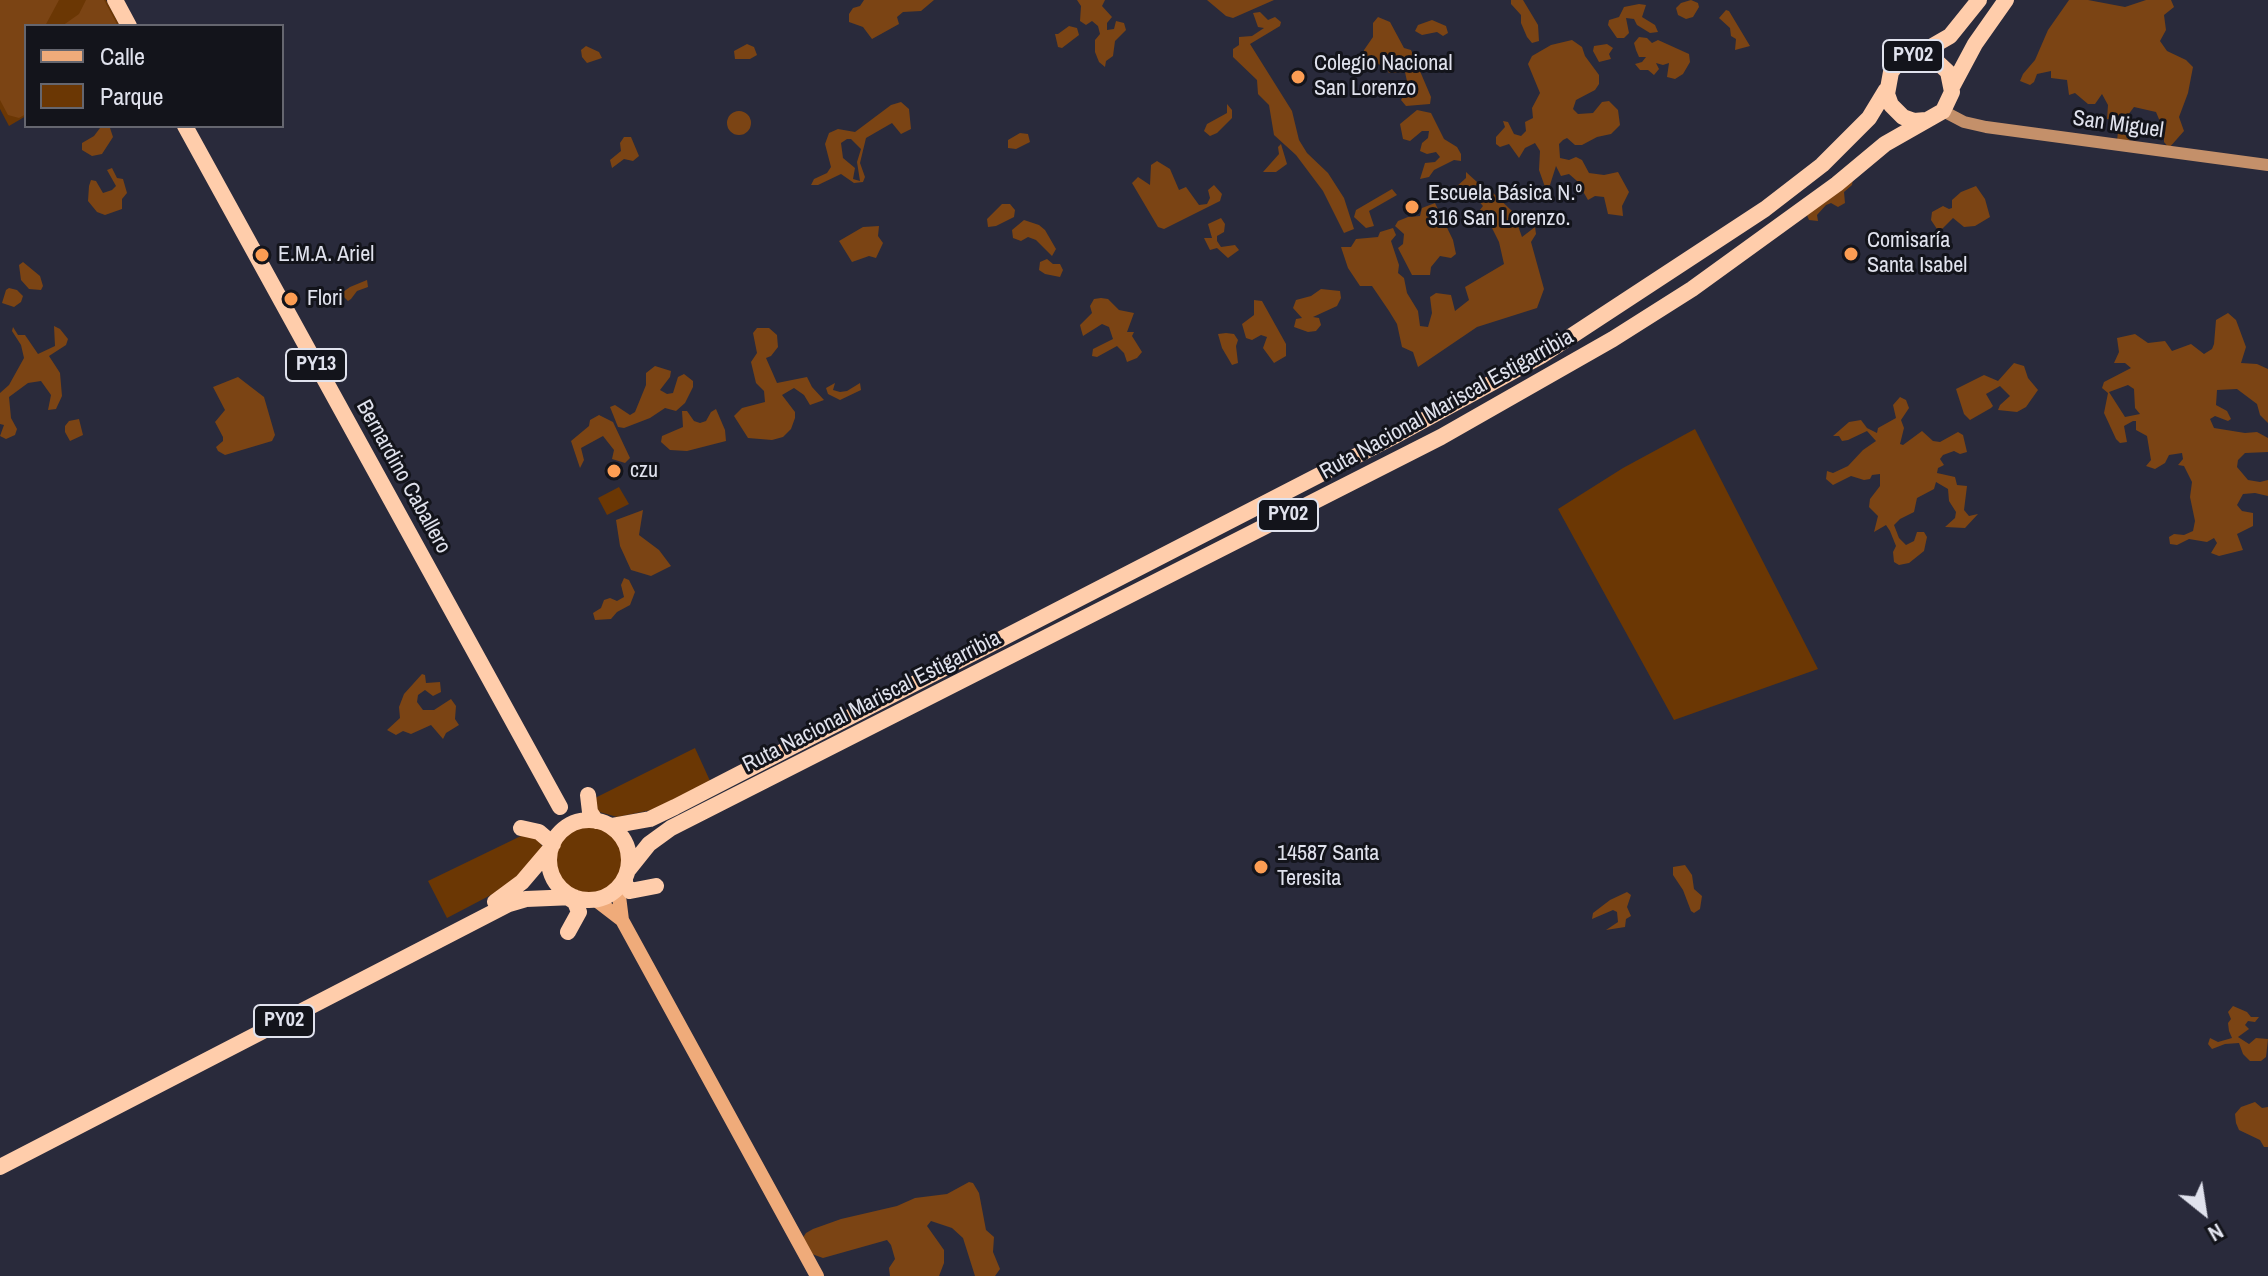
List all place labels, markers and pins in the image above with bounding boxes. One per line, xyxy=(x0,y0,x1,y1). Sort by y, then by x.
place label: Colegio Nacional San Lorenzo xyxy=(1314,51,1452,102)
marker: Colegio Nacional San Lorenzo xyxy=(1289,68,1307,86)
place label: Escuela Básica N.º 316 San Lorenzo. xyxy=(1428,181,1582,232)
marker: Escuela Básica N.º 316 San Lorenzo. xyxy=(1403,198,1421,216)
place label: Comisaría Santa Isabel xyxy=(1867,228,1967,280)
place label: E.M.A. Ariel xyxy=(278,242,374,268)
marker: Comisaría Santa Isabel xyxy=(1842,245,1860,263)
marker: E.M.A. Ariel xyxy=(253,246,271,264)
place label: Flori xyxy=(307,286,343,312)
marker: Flori xyxy=(282,290,300,308)
place label: czu xyxy=(630,458,658,484)
marker: czu xyxy=(605,462,623,480)
place label: 14587 Santa Teresita xyxy=(1277,841,1379,892)
marker: 14587 Santa Teresita xyxy=(1252,858,1270,876)

